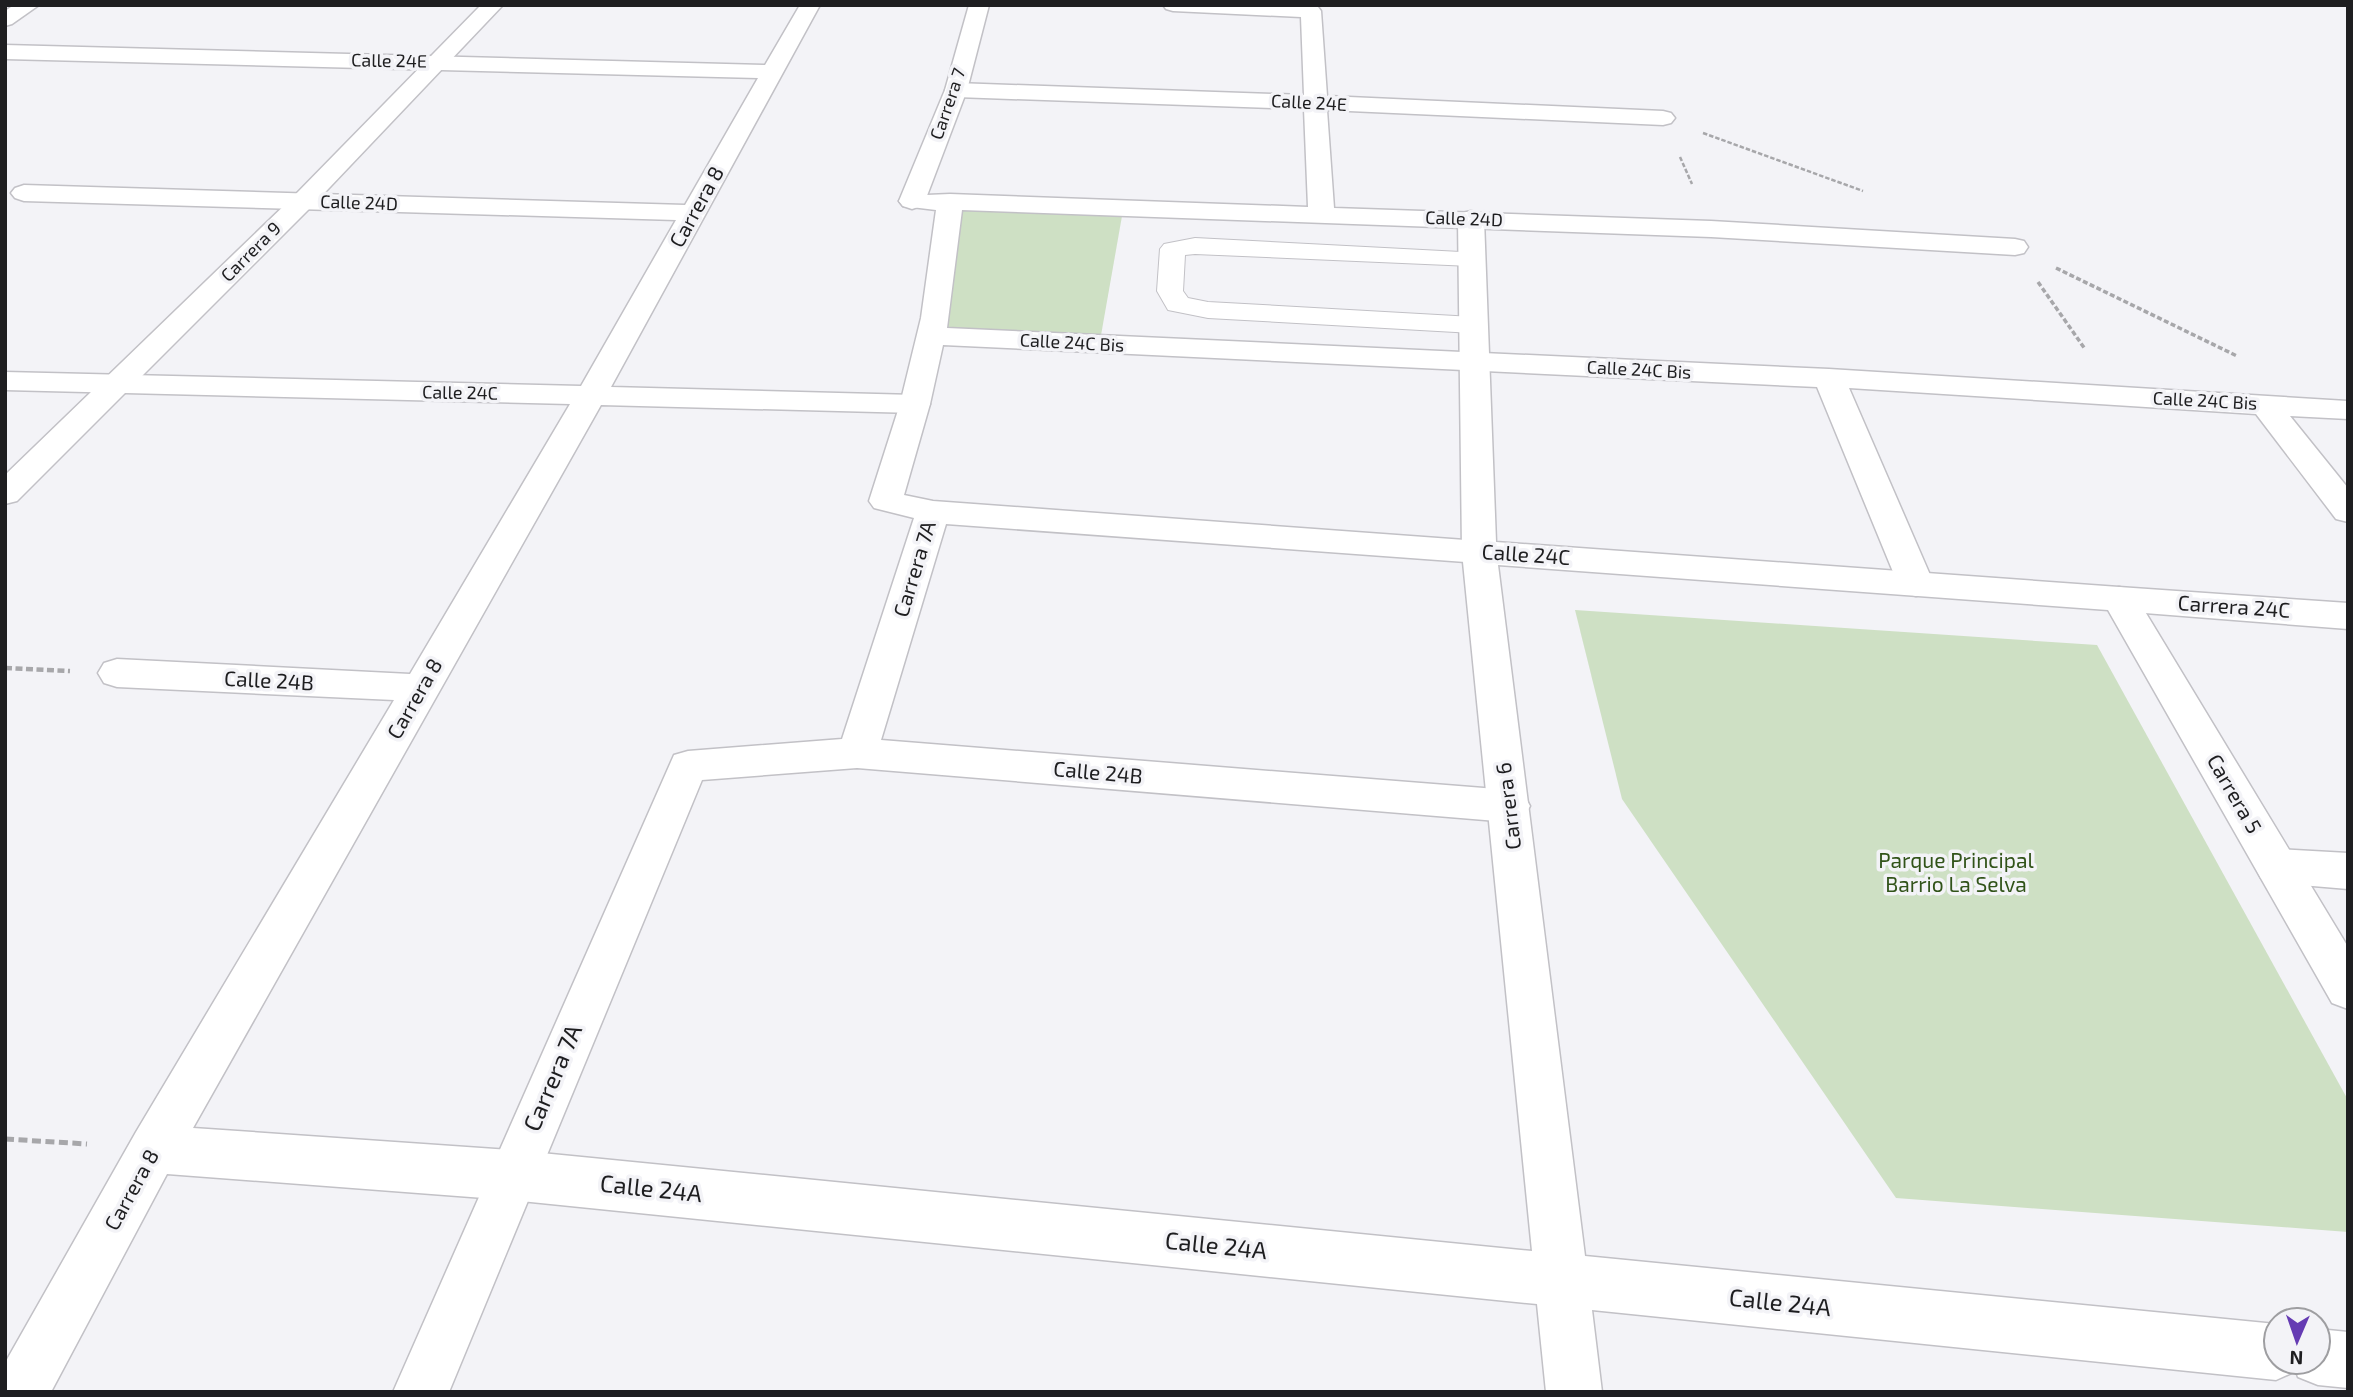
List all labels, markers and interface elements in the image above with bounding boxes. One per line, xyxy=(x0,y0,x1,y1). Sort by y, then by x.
street label: Calle 24E xyxy=(351,48,427,72)
street label: Carrera 7 xyxy=(925,65,970,142)
street label: Calle 24E xyxy=(1271,89,1347,115)
street label: Carrera 8 xyxy=(663,161,728,251)
street label: Calle 24D xyxy=(320,190,398,214)
street label: Calle 24D xyxy=(1425,206,1503,230)
street label: Carrera 9 xyxy=(216,217,285,286)
street label: Calle 24C Bis xyxy=(1019,328,1125,356)
street label: Calle 24C Bis xyxy=(1586,355,1692,383)
street label: Calle 24C xyxy=(422,380,498,404)
street label: Calle 24C Bis xyxy=(2152,386,2258,414)
street label: Carrera 7A xyxy=(887,518,940,620)
street label: Calle 24C xyxy=(1481,538,1571,569)
street label: Carrera 24C xyxy=(2177,589,2291,622)
street label: Carrera 8 xyxy=(381,654,447,743)
street label: Calle 24B xyxy=(224,665,315,694)
street label: Carrera 5 xyxy=(2203,749,2268,837)
street label: Calle 24B xyxy=(1052,755,1144,788)
street label: Carrera 6 xyxy=(1490,761,1525,851)
park label: Parque Principal Barrio La Selva xyxy=(1878,847,2035,896)
street label: Carrera 7A xyxy=(516,1020,587,1135)
street label: Carrera 8 xyxy=(98,1144,163,1234)
street label: Calle 24A xyxy=(599,1168,704,1207)
street label: Calle 24A xyxy=(1164,1225,1269,1264)
street label: Calle 24A xyxy=(1728,1282,1833,1321)
north arrow xyxy=(2262,1306,2332,1376)
text: N xyxy=(2289,1347,2304,1370)

